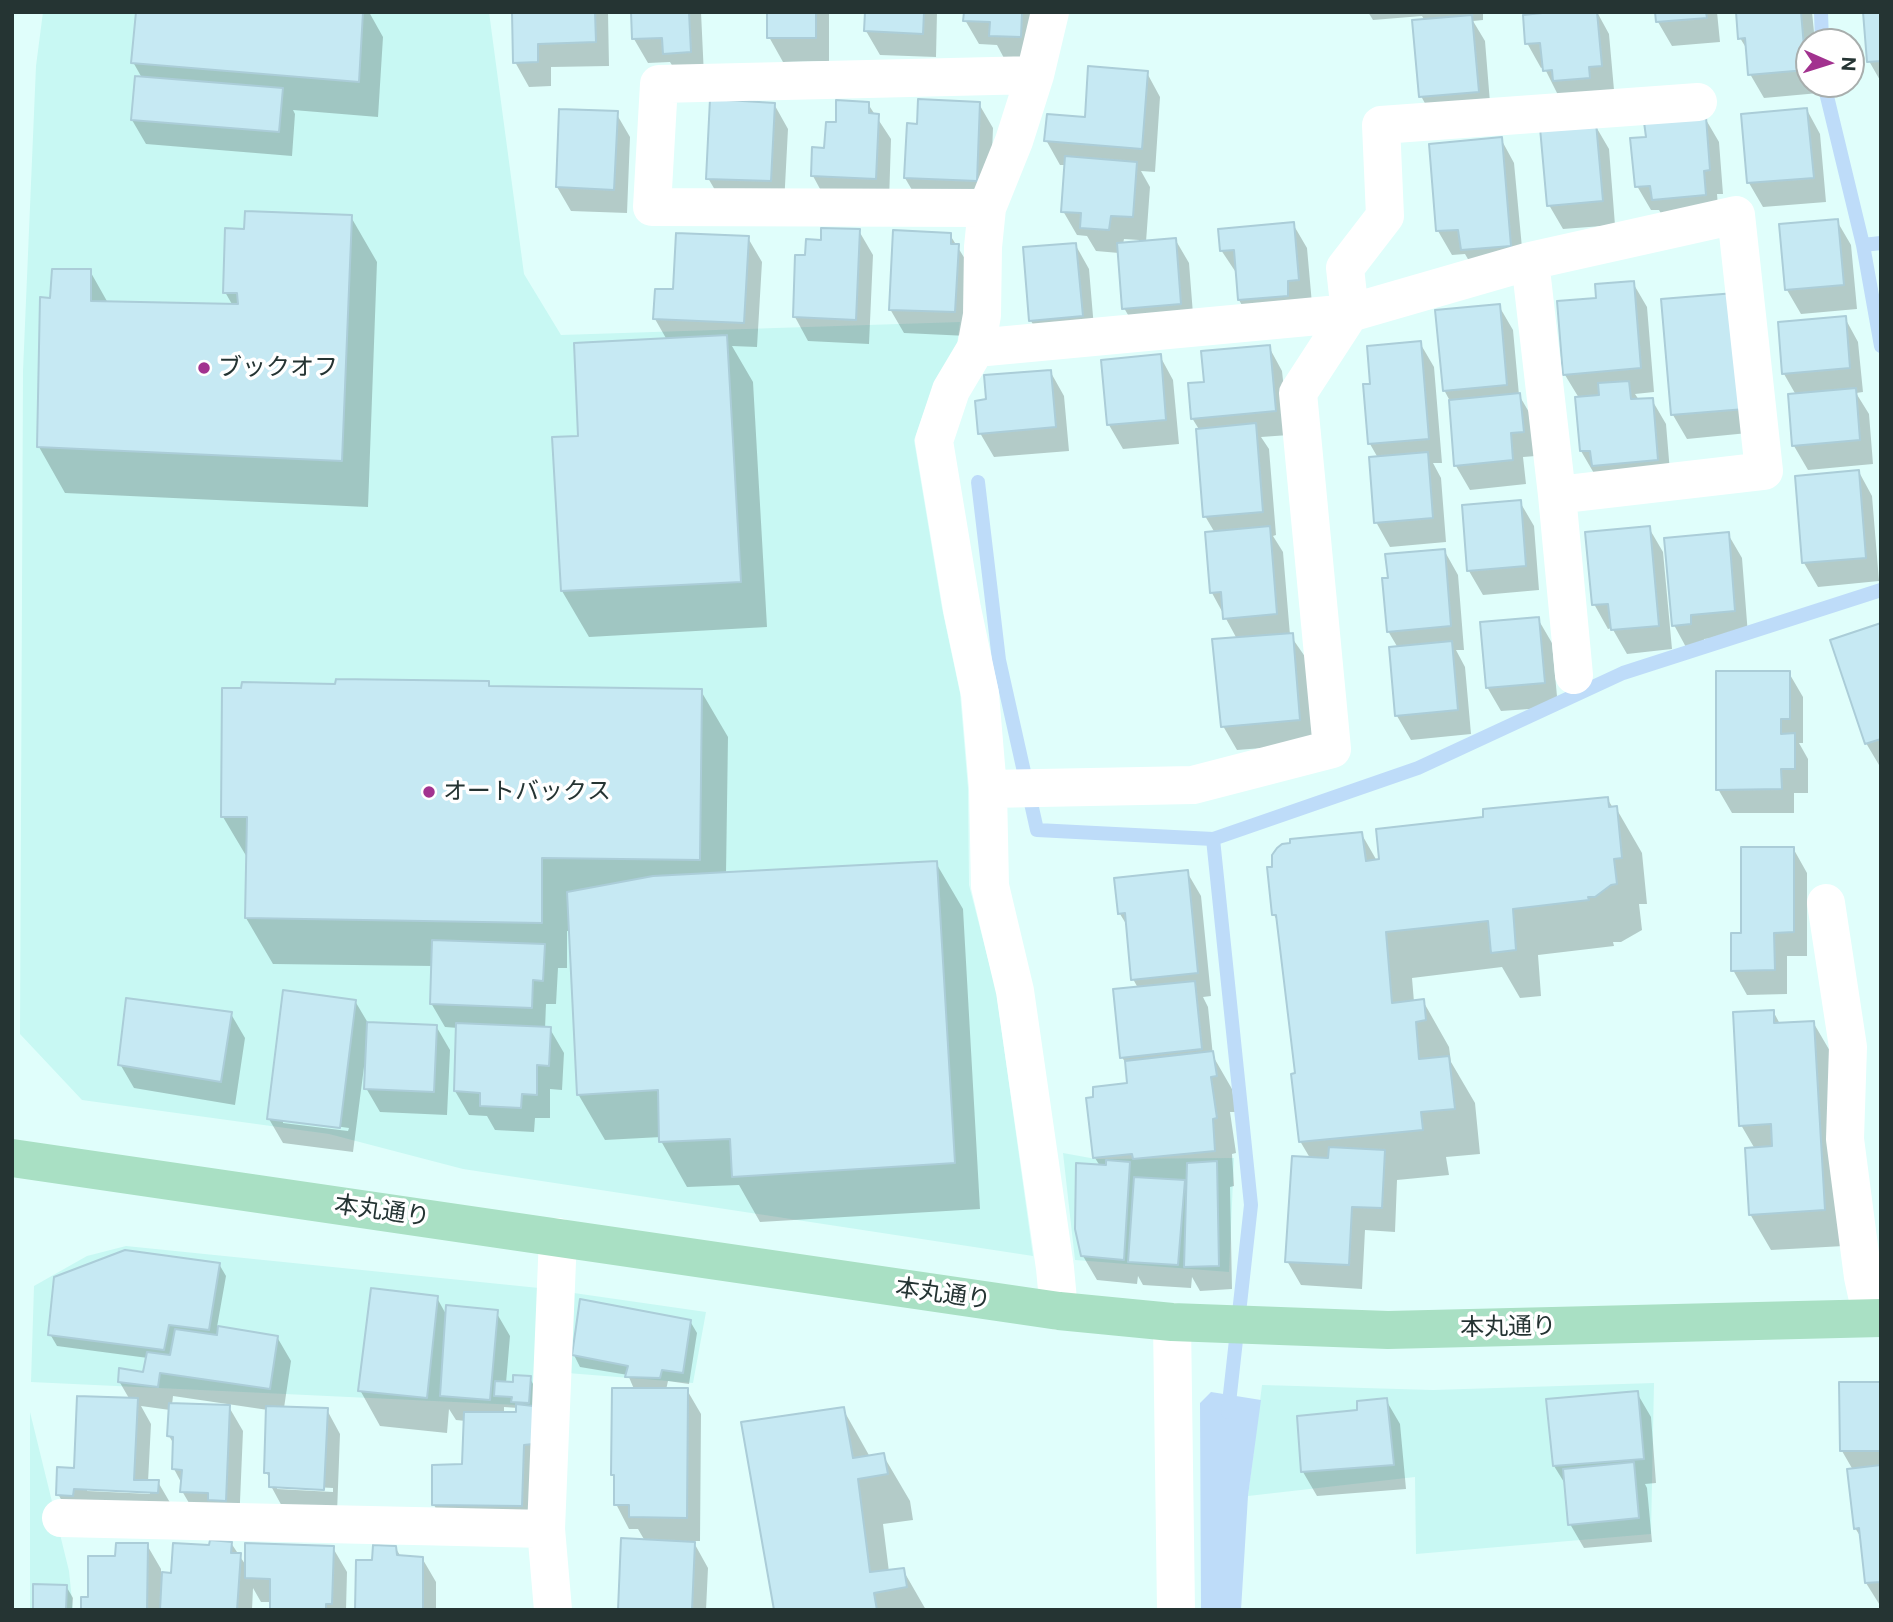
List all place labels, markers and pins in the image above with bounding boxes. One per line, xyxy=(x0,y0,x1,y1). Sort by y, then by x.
place label: ブックオフ xyxy=(218,354,338,382)
marker: ブックオフ xyxy=(196,360,212,376)
place label: オートバックス xyxy=(443,778,611,806)
marker: オートバックス xyxy=(421,784,437,800)

